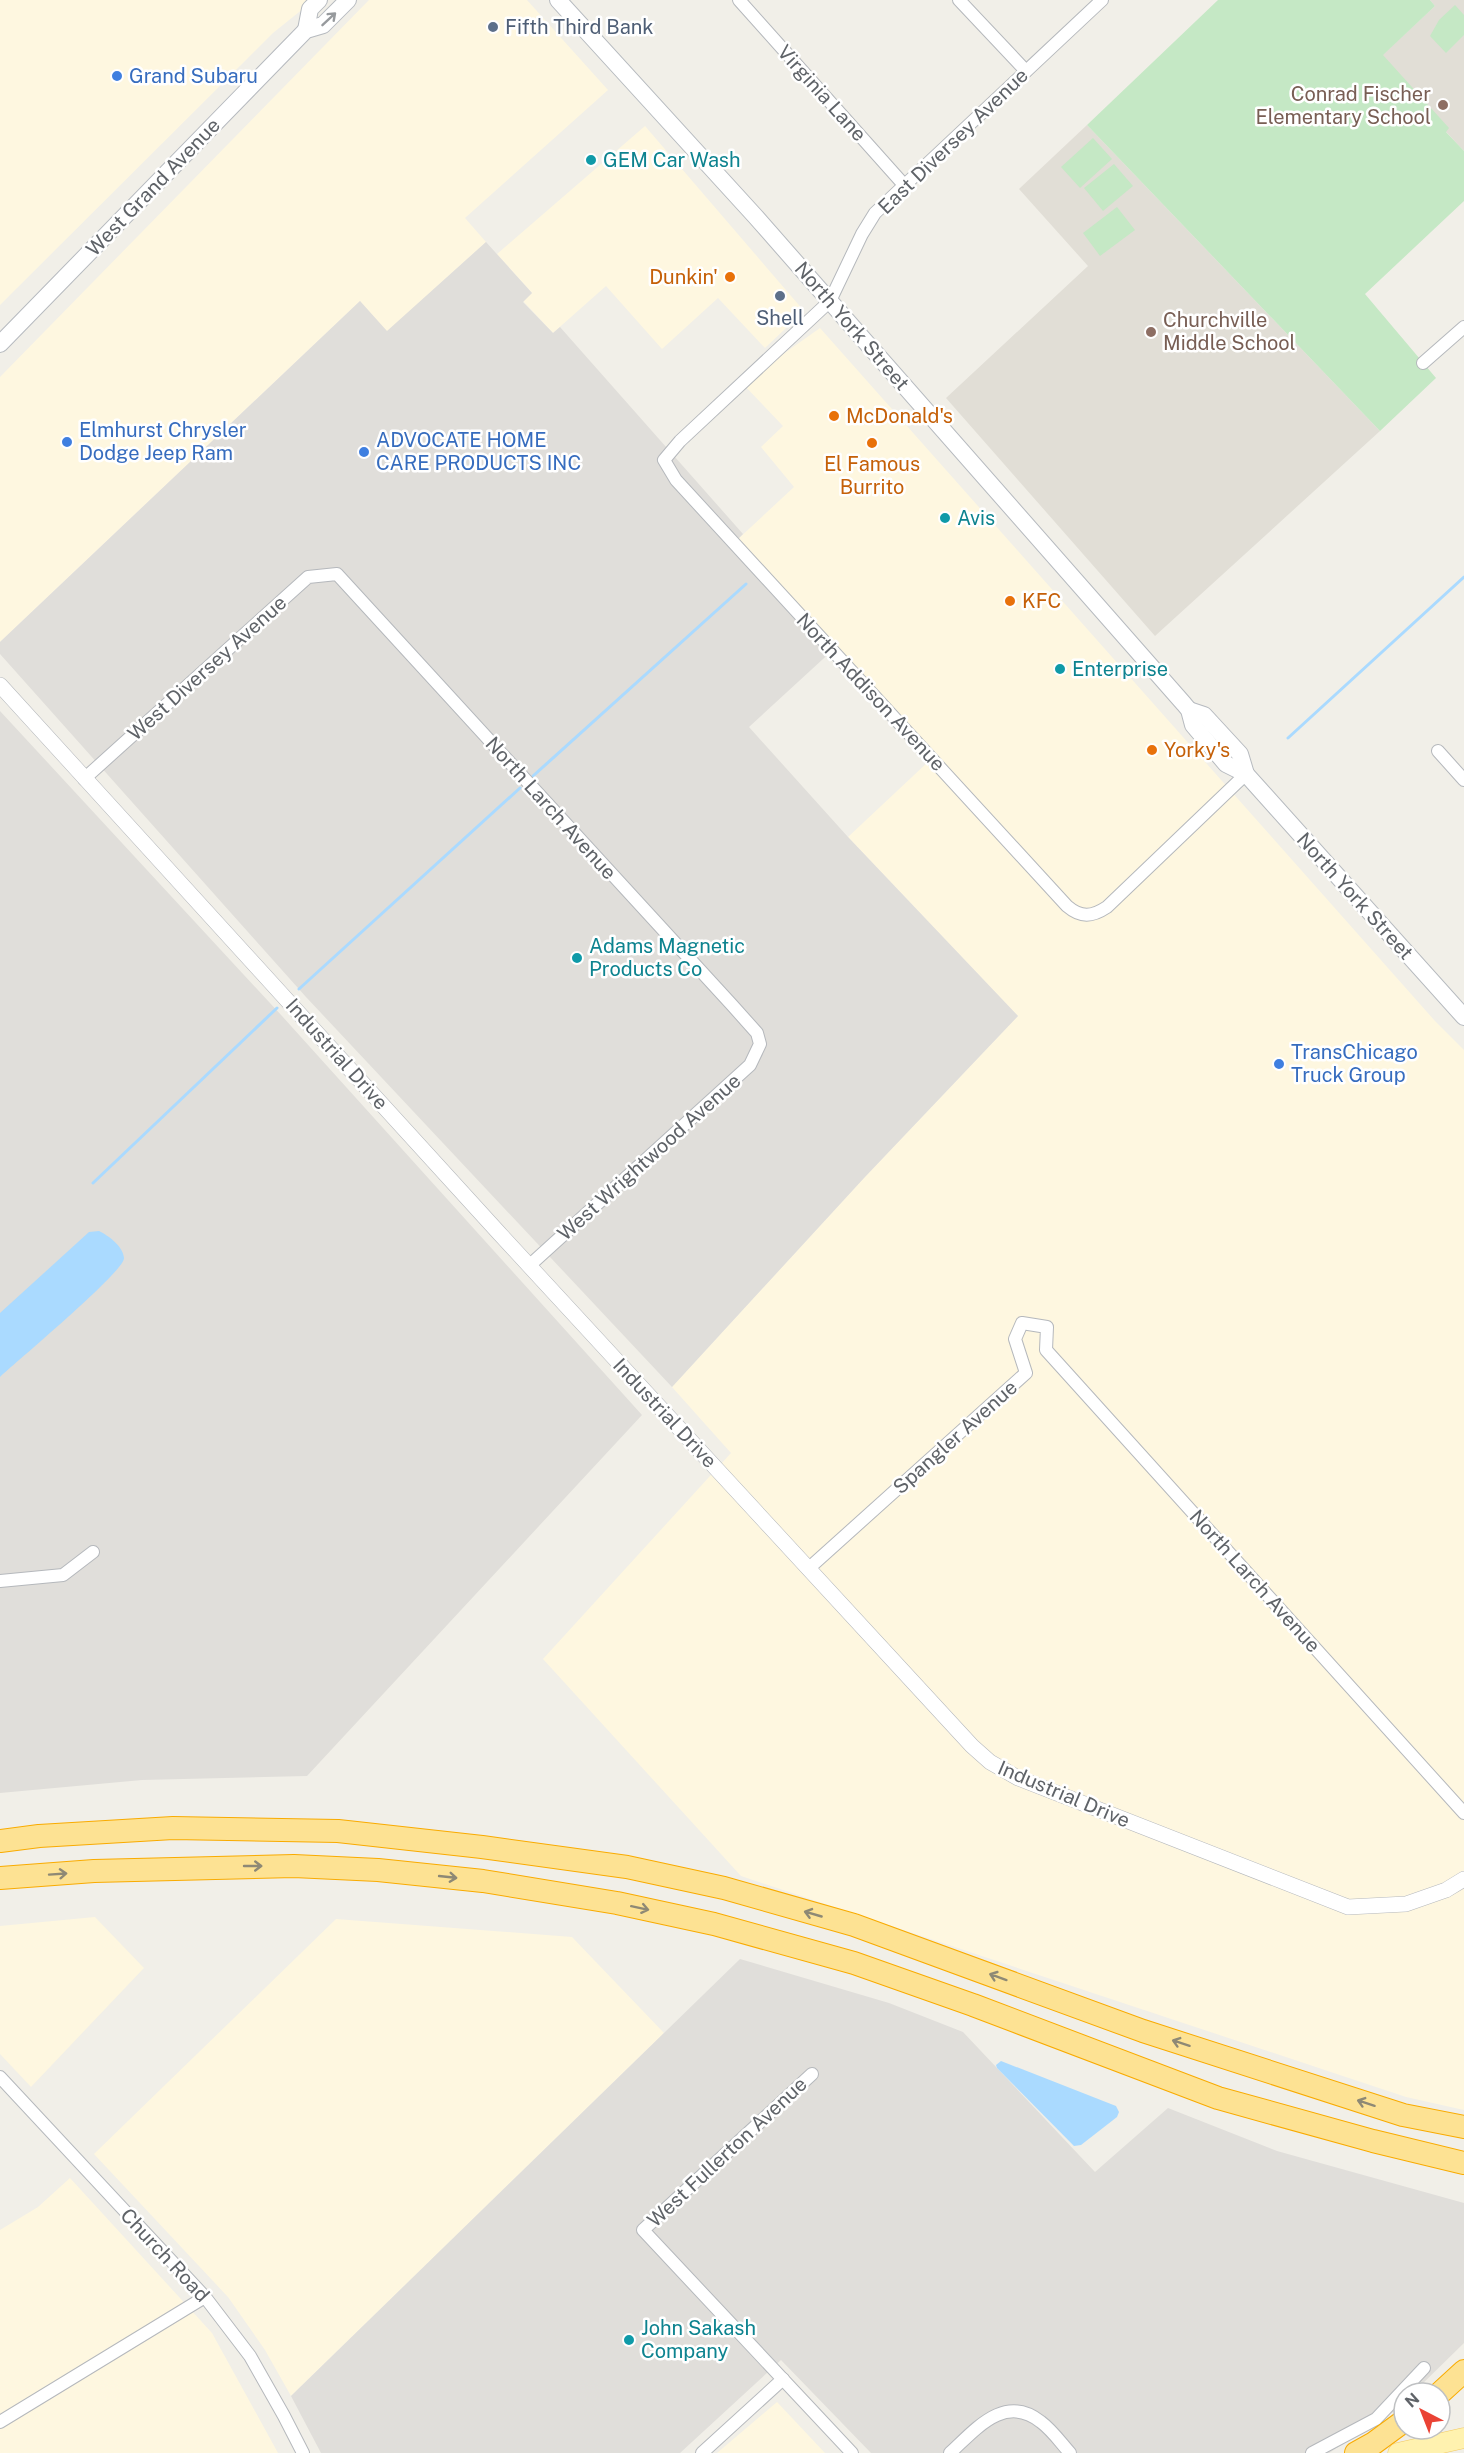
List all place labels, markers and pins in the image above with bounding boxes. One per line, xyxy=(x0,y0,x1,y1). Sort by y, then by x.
place label: Fifth Third Bank xyxy=(505,15,653,39)
marker: Fifth Third Bank xyxy=(486,20,500,34)
place label: Grand Subaru xyxy=(129,64,258,88)
marker: Grand Subaru xyxy=(110,69,124,83)
place label: Conrad Fischer Elementary School xyxy=(1256,82,1431,129)
marker: Conrad Fischer Elementary School xyxy=(1436,98,1450,112)
place label: GEM Car Wash xyxy=(603,148,741,172)
marker: GEM Car Wash xyxy=(584,153,598,167)
place label: Dunkin' xyxy=(649,265,718,289)
marker: Dunkin' xyxy=(723,270,737,284)
marker: Shell xyxy=(773,289,787,303)
place label: Shell xyxy=(756,306,804,330)
place label: Churchville Middle School xyxy=(1163,308,1296,355)
marker: Churchville Middle School xyxy=(1144,325,1158,339)
place label: McDonald's xyxy=(846,404,953,428)
marker: McDonald's xyxy=(827,409,841,423)
place label: Elmhurst Chrysler Dodge Jeep Ram xyxy=(79,418,247,465)
place label: ADVOCATE HOME CARE PRODUCTS INC xyxy=(376,428,581,475)
marker: Elmhurst Chrysler Dodge Jeep Ram xyxy=(60,435,74,449)
marker: El Famous Burrito xyxy=(865,436,879,450)
marker: ADVOCATE HOME CARE PRODUCTS INC xyxy=(357,445,371,459)
place label: El Famous Burrito xyxy=(824,452,920,499)
place label: Avis xyxy=(957,506,995,530)
marker: Avis xyxy=(938,511,952,525)
place label: KFC xyxy=(1022,589,1061,613)
marker: KFC xyxy=(1003,594,1017,608)
place label: Enterprise xyxy=(1072,657,1168,681)
marker: Enterprise xyxy=(1053,662,1067,676)
place label: Yorky's xyxy=(1164,738,1230,762)
marker: Yorky's xyxy=(1145,743,1159,757)
place label: Adams Magnetic Products Co xyxy=(589,934,745,981)
marker: Adams Magnetic Products Co xyxy=(570,951,584,965)
place label: TransChicago Truck Group xyxy=(1291,1040,1418,1087)
marker: TransChicago Truck Group xyxy=(1272,1057,1286,1071)
place label: John Sakash Company xyxy=(641,2316,756,2363)
marker: John Sakash Company xyxy=(622,2333,636,2347)

